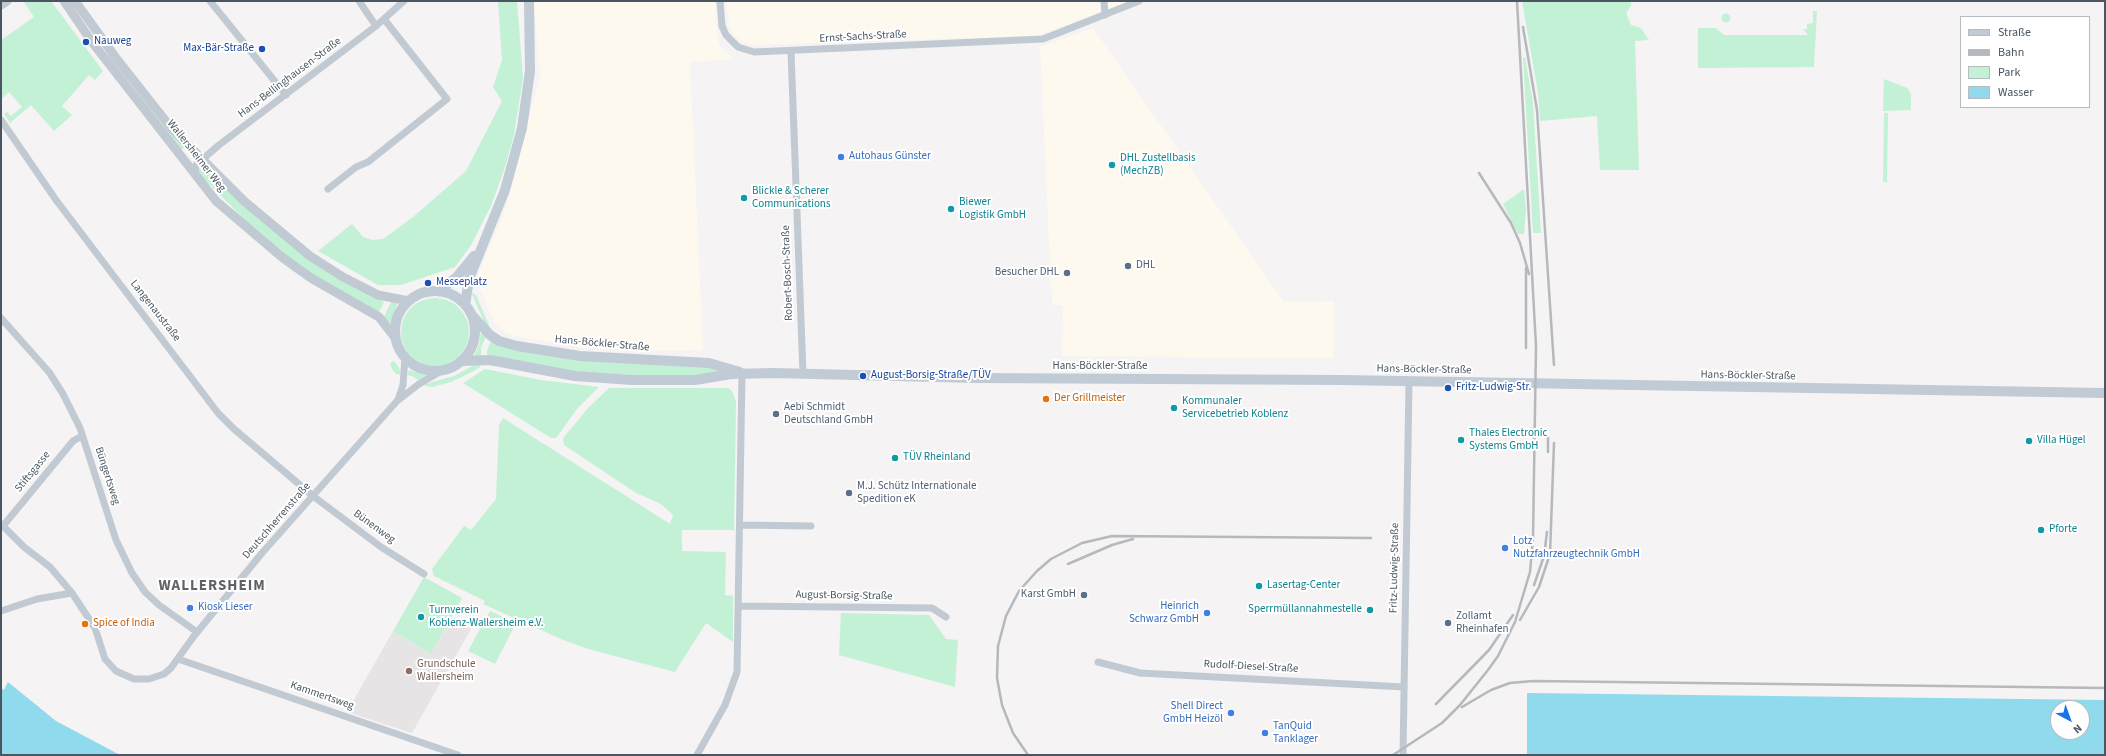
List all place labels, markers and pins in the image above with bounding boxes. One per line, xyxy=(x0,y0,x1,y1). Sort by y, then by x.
place label: Nauweg xyxy=(94,35,131,49)
marker: Nauweg xyxy=(81,37,91,47)
place label: Max-Bär-Straße xyxy=(183,42,254,56)
marker: Max-Bär-Straße xyxy=(257,44,267,54)
place label: Autohaus Günster xyxy=(849,150,931,164)
marker: Autohaus Günster xyxy=(836,152,846,162)
place label: DHL Zustellbasis (MechZB) xyxy=(1120,152,1196,178)
marker: DHL Zustellbasis (MechZB) xyxy=(1107,160,1117,170)
place label: Blickle & Scherer Communications xyxy=(752,185,830,211)
marker: Blickle & Scherer Communications xyxy=(739,193,749,203)
place label: Biewer Logistik GmbH xyxy=(959,196,1026,222)
marker: Biewer Logistik GmbH xyxy=(946,204,956,214)
place label: DHL xyxy=(1136,259,1155,273)
marker: DHL xyxy=(1123,261,1133,271)
place label: Besucher DHL xyxy=(995,266,1059,280)
marker: Besucher DHL xyxy=(1062,268,1072,278)
place label: Messeplatz xyxy=(436,276,487,290)
marker: Messeplatz xyxy=(423,278,433,288)
place label: August-Borsig-Straße/TÜV xyxy=(871,369,991,383)
marker: August-Borsig-Straße/TÜV xyxy=(858,371,868,381)
place label: Fritz-Ludwig-Str. xyxy=(1456,381,1531,395)
marker: Fritz-Ludwig-Str. xyxy=(1443,383,1453,393)
place label: Der Grillmeister xyxy=(1054,392,1126,406)
marker: Der Grillmeister xyxy=(1041,394,1051,404)
place label: Kommunaler Servicebetrieb Koblenz xyxy=(1182,395,1288,421)
place label: Aebi Schmidt Deutschland GmbH xyxy=(784,401,873,427)
marker: Kommunaler Servicebetrieb Koblenz xyxy=(1169,403,1179,413)
marker: Aebi Schmidt Deutschland GmbH xyxy=(771,409,781,419)
place label: Thales Electronic Systems GmbH xyxy=(1469,427,1548,453)
place label: Villa Hügel xyxy=(2037,434,2086,448)
marker: Thales Electronic Systems GmbH xyxy=(1456,435,1466,445)
marker: Villa Hügel xyxy=(2024,436,2034,446)
place label: TÜV Rheinland xyxy=(903,451,971,465)
marker: TÜV Rheinland xyxy=(890,453,900,463)
place label: M.J. Schütz Internationale Spedition eK xyxy=(857,480,977,506)
marker: M.J. Schütz Internationale Spedition eK xyxy=(844,488,854,498)
place label: Pforte xyxy=(2049,523,2077,537)
marker: Pforte xyxy=(2036,525,2046,535)
place label: Lotz Nutzfahrzeugtechnik GmbH xyxy=(1513,535,1640,561)
marker: Lotz Nutzfahrzeugtechnik GmbH xyxy=(1500,543,1510,553)
place label: Lasertag-Center xyxy=(1267,579,1340,593)
marker: Lasertag-Center xyxy=(1254,581,1264,591)
place label: Karst GmbH xyxy=(1021,588,1076,602)
marker: Karst GmbH xyxy=(1079,590,1089,600)
place label: Heinrich Schwarz GmbH xyxy=(1129,600,1199,626)
place label: Kiosk Lieser xyxy=(198,601,253,615)
marker: Kiosk Lieser xyxy=(185,603,195,613)
place label: Sperrmüllannahmestelle xyxy=(1248,603,1362,617)
place label: Turnverein Koblenz-Wallersheim e.V. xyxy=(429,604,544,630)
marker: Sperrmüllannahmestelle xyxy=(1365,605,1375,615)
marker: Heinrich Schwarz GmbH xyxy=(1202,608,1212,618)
place label: Zollamt Rheinhafen xyxy=(1456,610,1509,636)
marker: Turnverein Koblenz-Wallersheim e.V. xyxy=(416,612,426,622)
place label: Spice of India xyxy=(93,617,155,631)
marker: Zollamt Rheinhafen xyxy=(1443,618,1453,628)
marker: Spice of India xyxy=(80,619,90,629)
place label: Grundschule Wallersheim xyxy=(417,658,476,684)
marker: Grundschule Wallersheim xyxy=(404,666,414,676)
place label: Shell Direct GmbH Heizöl xyxy=(1163,700,1223,726)
marker: Shell Direct GmbH Heizöl xyxy=(1226,708,1236,718)
place label: TanQuid Tanklager xyxy=(1273,720,1318,746)
marker: TanQuid Tanklager xyxy=(1260,728,1270,738)

